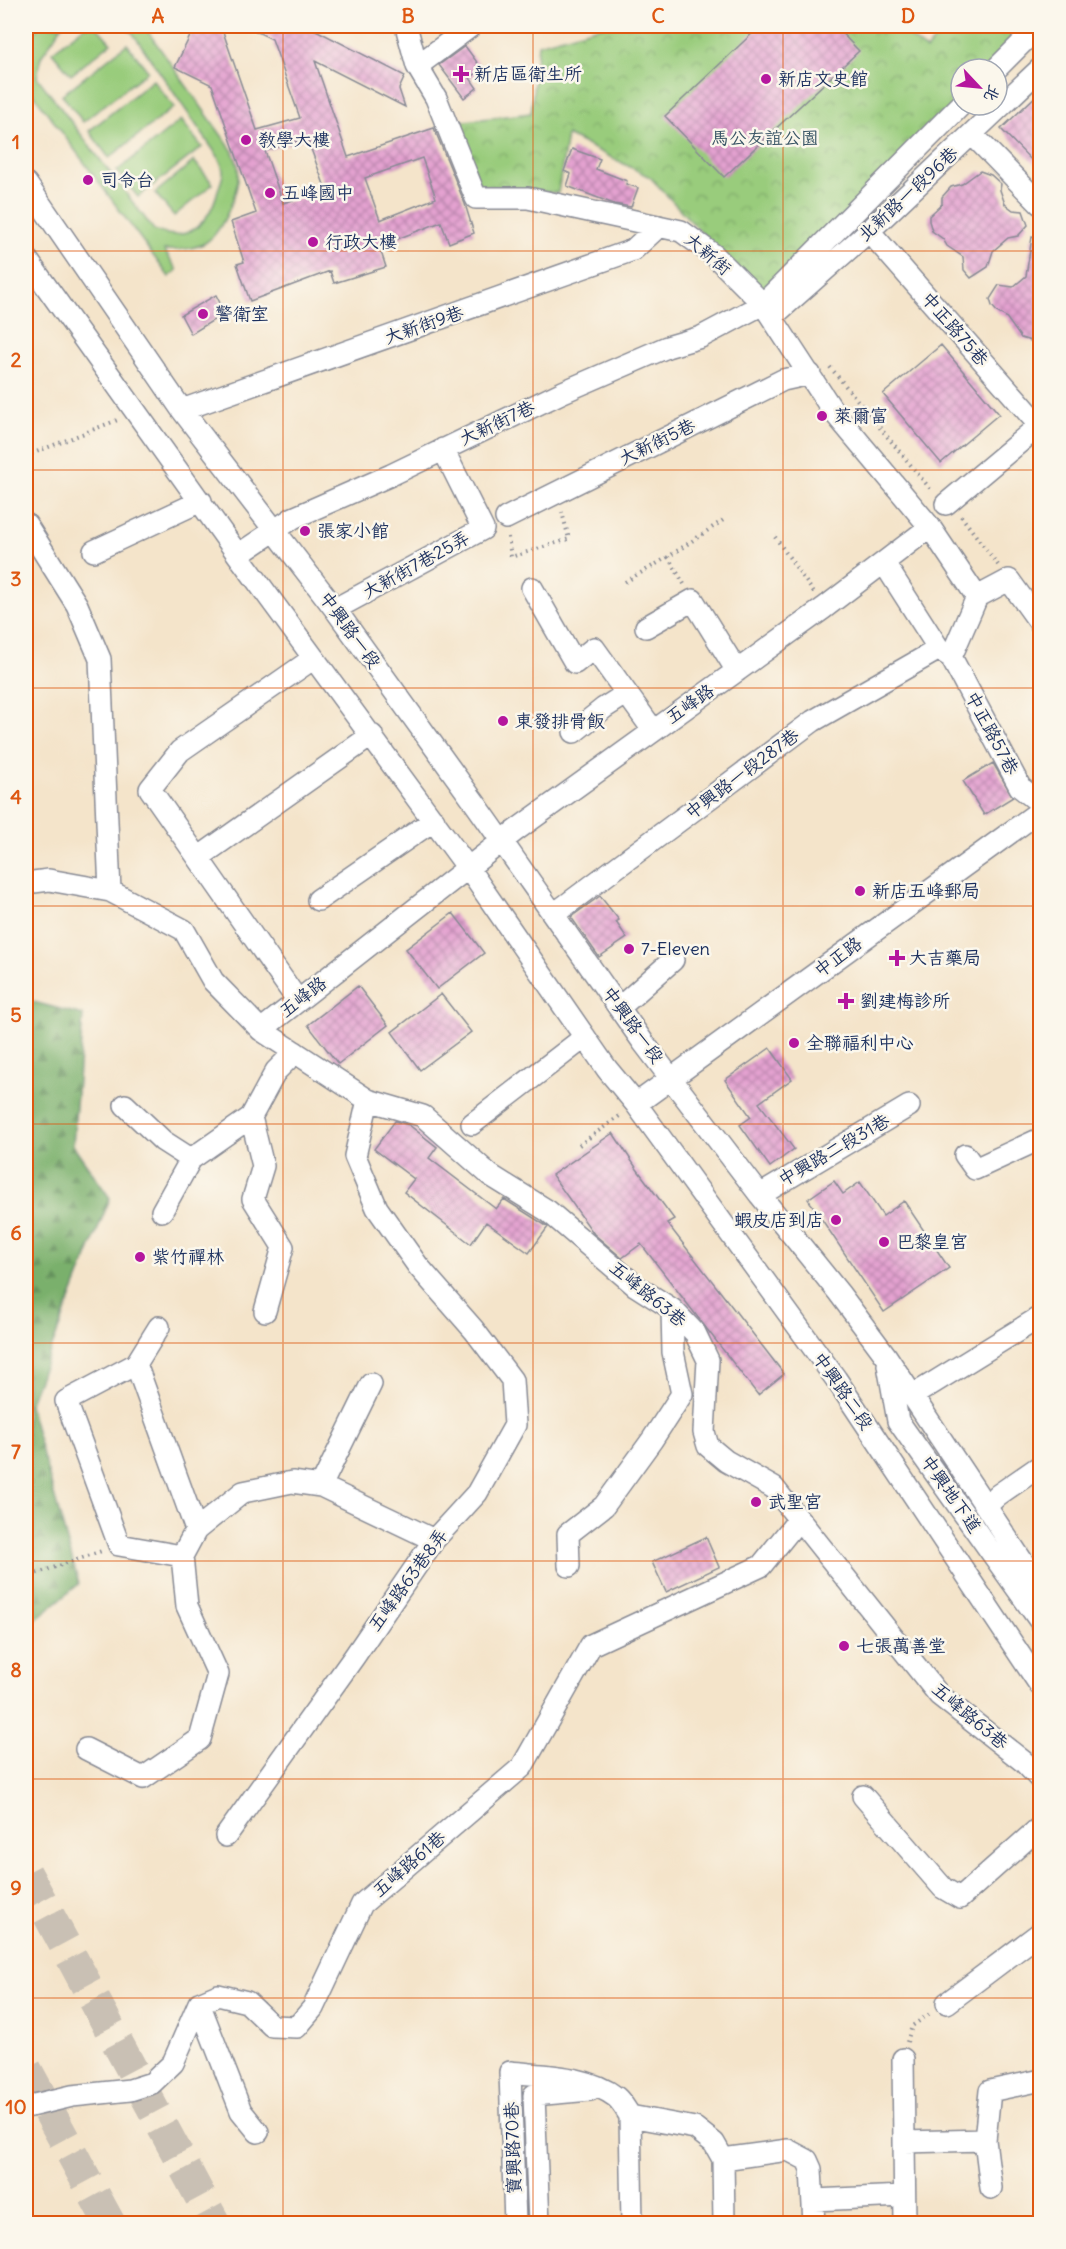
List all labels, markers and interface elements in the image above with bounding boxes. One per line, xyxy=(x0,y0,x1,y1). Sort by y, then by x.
text: A xyxy=(152,3,165,28)
text: B xyxy=(401,3,415,28)
text: C xyxy=(651,3,665,28)
text: D xyxy=(901,3,915,28)
north arrow xyxy=(949,57,1009,117)
place label: 新店區衛生所 xyxy=(474,62,582,85)
marker: 新店區衛生所 xyxy=(452,65,470,83)
place label: 新店文史館 xyxy=(778,67,868,90)
marker: 新店文史館 xyxy=(759,72,773,86)
text: 北 xyxy=(980,82,1005,105)
park label: 馬公友誼公園 xyxy=(711,126,819,149)
place label: 教學大樓 xyxy=(258,128,330,151)
text: 1 xyxy=(12,129,20,154)
marker: 教學大樓 xyxy=(239,133,253,147)
street label: 北新路一段96巷 xyxy=(853,141,963,246)
place label: 司令台 xyxy=(100,168,154,191)
marker: 司令台 xyxy=(81,173,95,187)
place label: 五峰國中 xyxy=(282,181,354,204)
marker: 五峰國中 xyxy=(263,186,277,200)
street label: 大新街 xyxy=(680,227,736,280)
place label: 行政大樓 xyxy=(325,230,397,253)
marker: 行政大樓 xyxy=(306,235,320,249)
street label: 中正路75巷 xyxy=(917,287,994,371)
street label: 大新街9巷 xyxy=(381,300,467,349)
place label: 警衛室 xyxy=(215,302,269,325)
marker: 警衛室 xyxy=(196,307,210,321)
text: 2 xyxy=(11,347,22,372)
street label: 大新街7巷 xyxy=(455,395,538,450)
place label: 萊爾富 xyxy=(834,404,888,427)
marker: 萊爾富 xyxy=(815,409,829,423)
street label: 大新街5巷 xyxy=(615,413,699,470)
place label: 張家小館 xyxy=(317,519,389,542)
marker: 張家小館 xyxy=(298,524,312,538)
street label: 大新街7巷25弄 xyxy=(358,526,473,603)
text: 3 xyxy=(10,566,22,591)
street label: 中興路一段 xyxy=(315,587,386,673)
street label: 五峰路 xyxy=(661,679,718,728)
street label: 中正路57巷 xyxy=(961,687,1024,778)
place label: 東發排骨飯 xyxy=(515,709,605,732)
marker: 東發排骨飯 xyxy=(496,714,510,728)
street label: 中興路一段287巷 xyxy=(680,723,803,824)
text: 4 xyxy=(10,784,22,809)
place label: 新店五峰郵局 xyxy=(872,879,980,902)
marker: 新店五峰郵局 xyxy=(853,884,867,898)
street label: 中正路 xyxy=(809,931,866,982)
place label: 7-Eleven xyxy=(641,937,710,960)
marker: 7-Eleven xyxy=(622,942,636,956)
place label: 大吉藥局 xyxy=(909,946,981,969)
marker: 大吉藥局 xyxy=(890,951,904,965)
street label: 五峰路 xyxy=(274,971,331,1022)
street label: 中興路一段 xyxy=(598,982,669,1068)
place label: 劉建梅診所 xyxy=(860,989,950,1012)
marker: 劉建梅診所 xyxy=(837,992,855,1010)
text: 5 xyxy=(10,1002,22,1027)
place label: 全聯福利中心 xyxy=(806,1031,914,1054)
marker: 全聯福利中心 xyxy=(787,1036,801,1050)
street label: 中興路二段31巷 xyxy=(774,1108,894,1191)
place label: 蝦皮店到店 xyxy=(734,1208,824,1231)
marker: 蝦皮店到店 xyxy=(829,1213,843,1227)
text: 6 xyxy=(10,1220,22,1245)
place label: 巴黎皇宮 xyxy=(896,1230,968,1253)
marker: 巴黎皇宮 xyxy=(877,1235,891,1249)
place label: 紫竹禪林 xyxy=(152,1245,224,1268)
marker: 紫竹禪林 xyxy=(133,1250,147,1264)
street label: 五峰路63巷 xyxy=(605,1256,692,1332)
street label: 中興路二段 xyxy=(808,1347,879,1434)
text: 7 xyxy=(11,1439,21,1464)
street label: 中興地下道 xyxy=(916,1450,987,1537)
place label: 武聖宮 xyxy=(768,1490,822,1513)
marker: 武聖宮 xyxy=(749,1495,763,1509)
street label: 五峰路63巷8弄 xyxy=(363,1524,452,1635)
place label: 七張萬善堂 xyxy=(856,1634,946,1657)
marker: 七張萬善堂 xyxy=(837,1639,851,1653)
text: 8 xyxy=(10,1657,22,1682)
street label: 五峰路63巷 xyxy=(927,1677,1013,1754)
street label: 五峰路61巷 xyxy=(367,1826,450,1902)
text: 9 xyxy=(10,1875,22,1900)
text: 10 xyxy=(5,2094,27,2119)
street label: 寶興路70巷 xyxy=(499,2101,526,2195)

